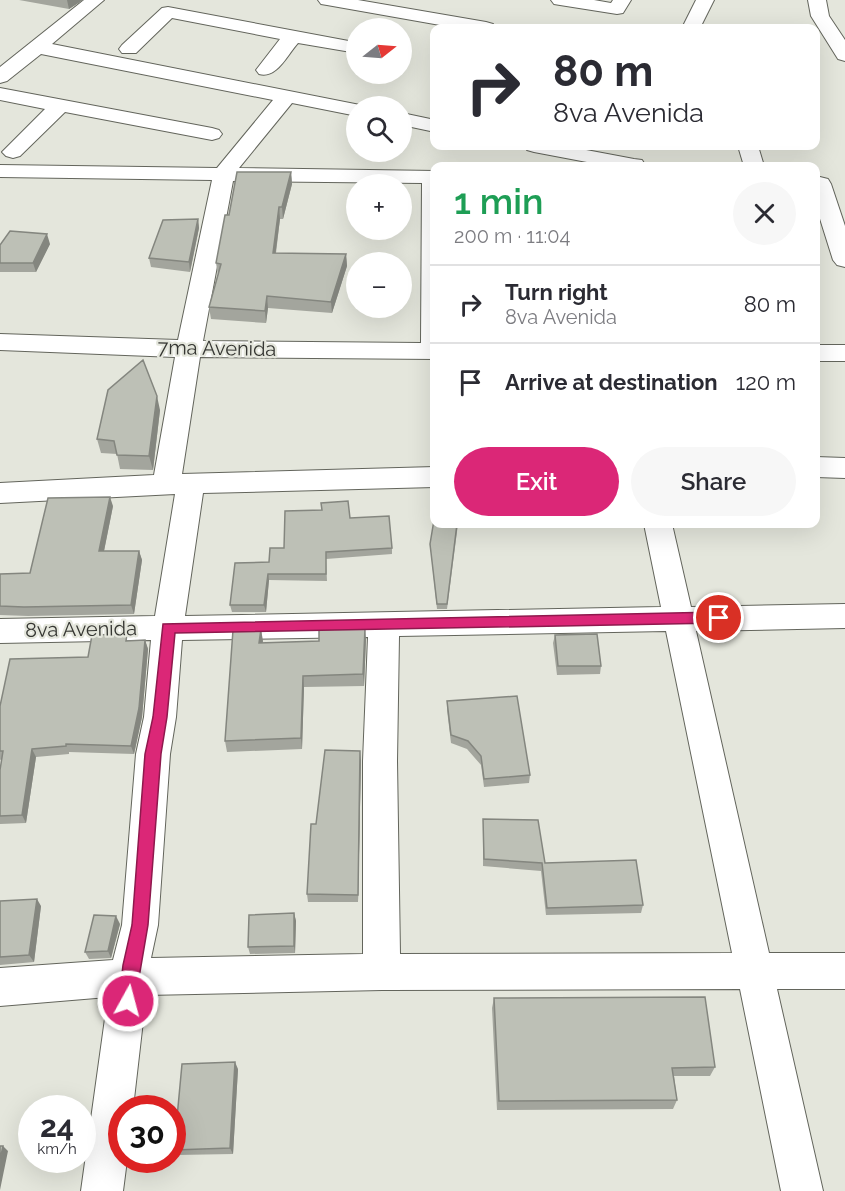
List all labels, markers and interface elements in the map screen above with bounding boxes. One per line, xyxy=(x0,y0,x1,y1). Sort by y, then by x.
north arrow xyxy=(346,18,412,84)
map controls xyxy=(346,18,412,318)
text: 80 m xyxy=(553,47,653,96)
icon: right xyxy=(454,48,532,126)
button: search xyxy=(346,96,412,162)
text: 8va Avenida xyxy=(553,97,704,128)
button: + xyxy=(346,174,412,240)
text: 1 min xyxy=(454,180,543,222)
button: close xyxy=(733,182,796,245)
text: 200 m · 11:04 xyxy=(454,224,570,248)
button: − xyxy=(346,252,412,318)
text: Turn right xyxy=(505,279,608,305)
icon: right xyxy=(454,288,487,321)
text: 80 m xyxy=(744,291,796,317)
text: 8va Avenida xyxy=(505,305,617,329)
street label: 7ma Avenida xyxy=(157,335,277,361)
icon: arrive xyxy=(454,366,487,399)
text: Arrive at destination xyxy=(505,369,718,395)
text: 120 m xyxy=(736,369,796,395)
button: Exit xyxy=(454,447,619,516)
button: Share xyxy=(631,447,796,516)
pin xyxy=(693,592,744,643)
icon: arrive xyxy=(702,601,735,634)
street label: 8va Avenida xyxy=(25,616,137,642)
position arrow xyxy=(96,969,160,1033)
speed limit sign: 30 xyxy=(108,1095,186,1173)
text: 24 xyxy=(40,1109,74,1144)
text: km/h xyxy=(37,1140,77,1158)

